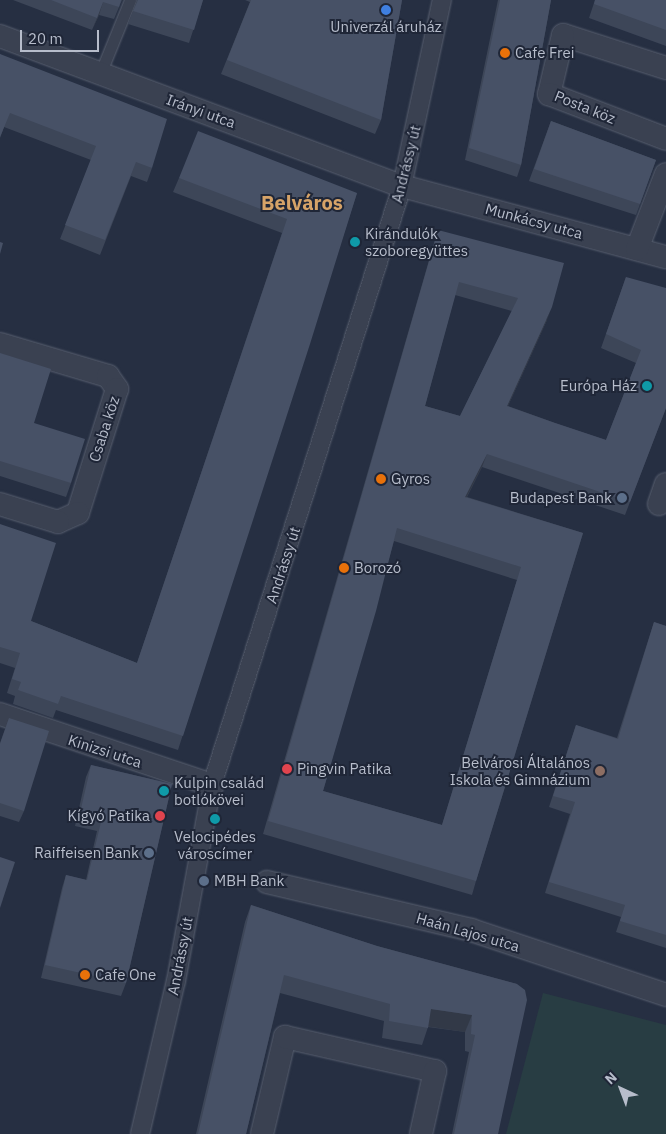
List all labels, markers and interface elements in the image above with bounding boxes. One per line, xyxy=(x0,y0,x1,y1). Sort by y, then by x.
marker: Univerzál áruház xyxy=(380,4,392,16)
place label: Univerzál áruház xyxy=(330,18,442,36)
scale bar xyxy=(22,20,101,52)
text: 20 m xyxy=(28,29,63,48)
place label: Cafe Frei xyxy=(515,44,574,62)
marker: Cafe Frei xyxy=(499,47,511,59)
street label: Posta köz xyxy=(552,87,618,127)
street label: Irányi utca xyxy=(164,90,238,132)
street label: Andrássy út xyxy=(388,123,424,205)
district label: Belváros xyxy=(261,190,343,214)
street label: Munkácsy utca xyxy=(483,199,585,243)
place label: Kirándulók szoboregyüttes xyxy=(365,224,468,259)
marker: Kirándulók szoboregyüttes xyxy=(349,236,361,248)
place label: Európa Ház xyxy=(560,377,637,395)
marker: Európa Ház xyxy=(641,380,653,392)
street label: Csaba köz xyxy=(85,394,123,464)
place label: Gyros xyxy=(391,470,430,488)
marker: Gyros xyxy=(375,473,387,485)
place label: Budapest Bank xyxy=(510,489,612,507)
marker: Budapest Bank xyxy=(616,492,628,504)
street label: Andrássy út xyxy=(262,524,304,606)
place label: Borozó xyxy=(354,559,401,577)
marker: Borozó xyxy=(338,562,350,574)
street label: Kinizsi utca xyxy=(66,731,144,771)
place label: Belvárosi Általános Iskola és Gimnázium xyxy=(450,753,590,788)
place label: Pingvin Patika xyxy=(297,760,391,778)
marker: Pingvin Patika xyxy=(281,763,293,775)
marker: Belvárosi Általános Iskola és Gimnázium xyxy=(594,765,606,777)
place label: Kulpin család botlókövei xyxy=(174,773,264,808)
marker: Kulpin család botlókövei xyxy=(158,785,170,797)
place label: Kígyó Patika xyxy=(68,807,150,825)
marker: Kígyó Patika xyxy=(154,810,166,822)
marker: Velocipédes városcímer xyxy=(209,813,221,825)
place label: Velocipédes városcímer xyxy=(174,827,256,862)
place label: Raiffeisen Bank xyxy=(34,844,139,862)
marker: Raiffeisen Bank xyxy=(143,847,155,859)
place label: MBH Bank xyxy=(214,872,284,890)
marker: MBH Bank xyxy=(198,875,210,887)
street label: Haán Lajos utca xyxy=(414,909,522,955)
street label: Andrássy út xyxy=(164,915,196,997)
place label: Cafe One xyxy=(95,966,156,984)
marker: Cafe One xyxy=(79,969,91,981)
north arrow xyxy=(596,1064,646,1114)
text: N xyxy=(601,1068,621,1088)

